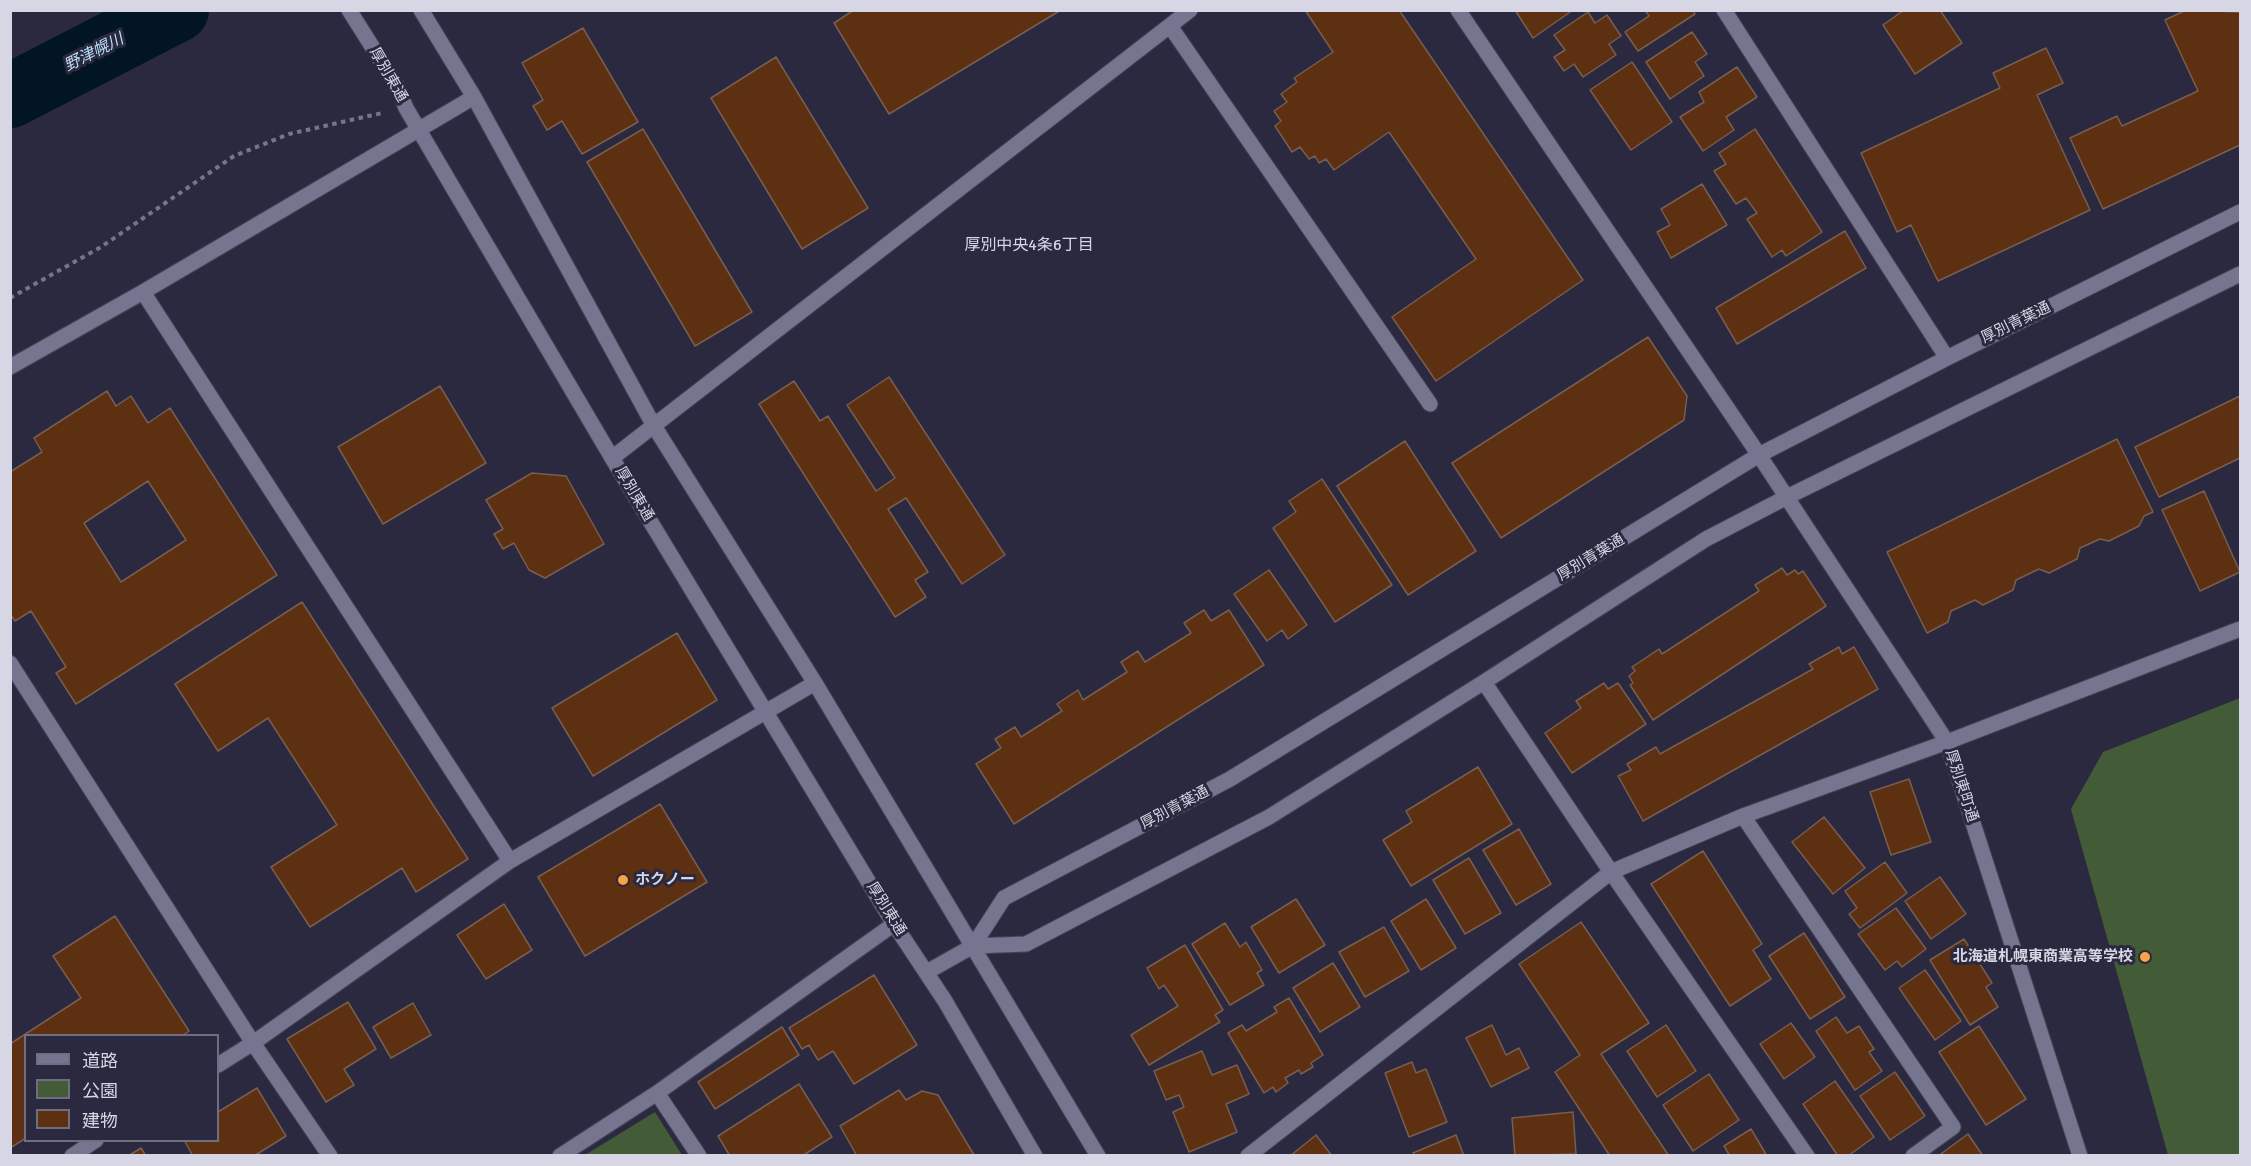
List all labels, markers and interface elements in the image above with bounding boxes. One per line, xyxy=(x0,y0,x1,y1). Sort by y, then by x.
water label: 野津幌川 xyxy=(61,30,127,76)
street label: 厚別東通 xyxy=(365,45,411,105)
district label: 厚別中央4条6丁目 xyxy=(964,236,1094,256)
street label: 厚別青葉通 xyxy=(1978,298,2054,348)
street label: 厚別東通 xyxy=(611,464,657,524)
street label: 厚別青葉通 xyxy=(1554,531,1628,585)
street label: 厚別東町通 xyxy=(1941,748,1981,824)
street label: 厚別青葉通 xyxy=(1138,782,1212,834)
place label: ホクノー xyxy=(635,871,695,889)
marker: ホクノー xyxy=(616,873,630,887)
street label: 厚別東通 xyxy=(862,879,910,939)
place label: 北海道札幌東商業高等学校 xyxy=(1953,948,2133,966)
marker: 北海道札幌東商業高等学校 xyxy=(2138,950,2152,964)
legend xyxy=(24,1034,219,1142)
text: 道路 xyxy=(82,1050,118,1072)
text: 公園 xyxy=(82,1080,118,1102)
text: 建物 xyxy=(82,1110,118,1132)

